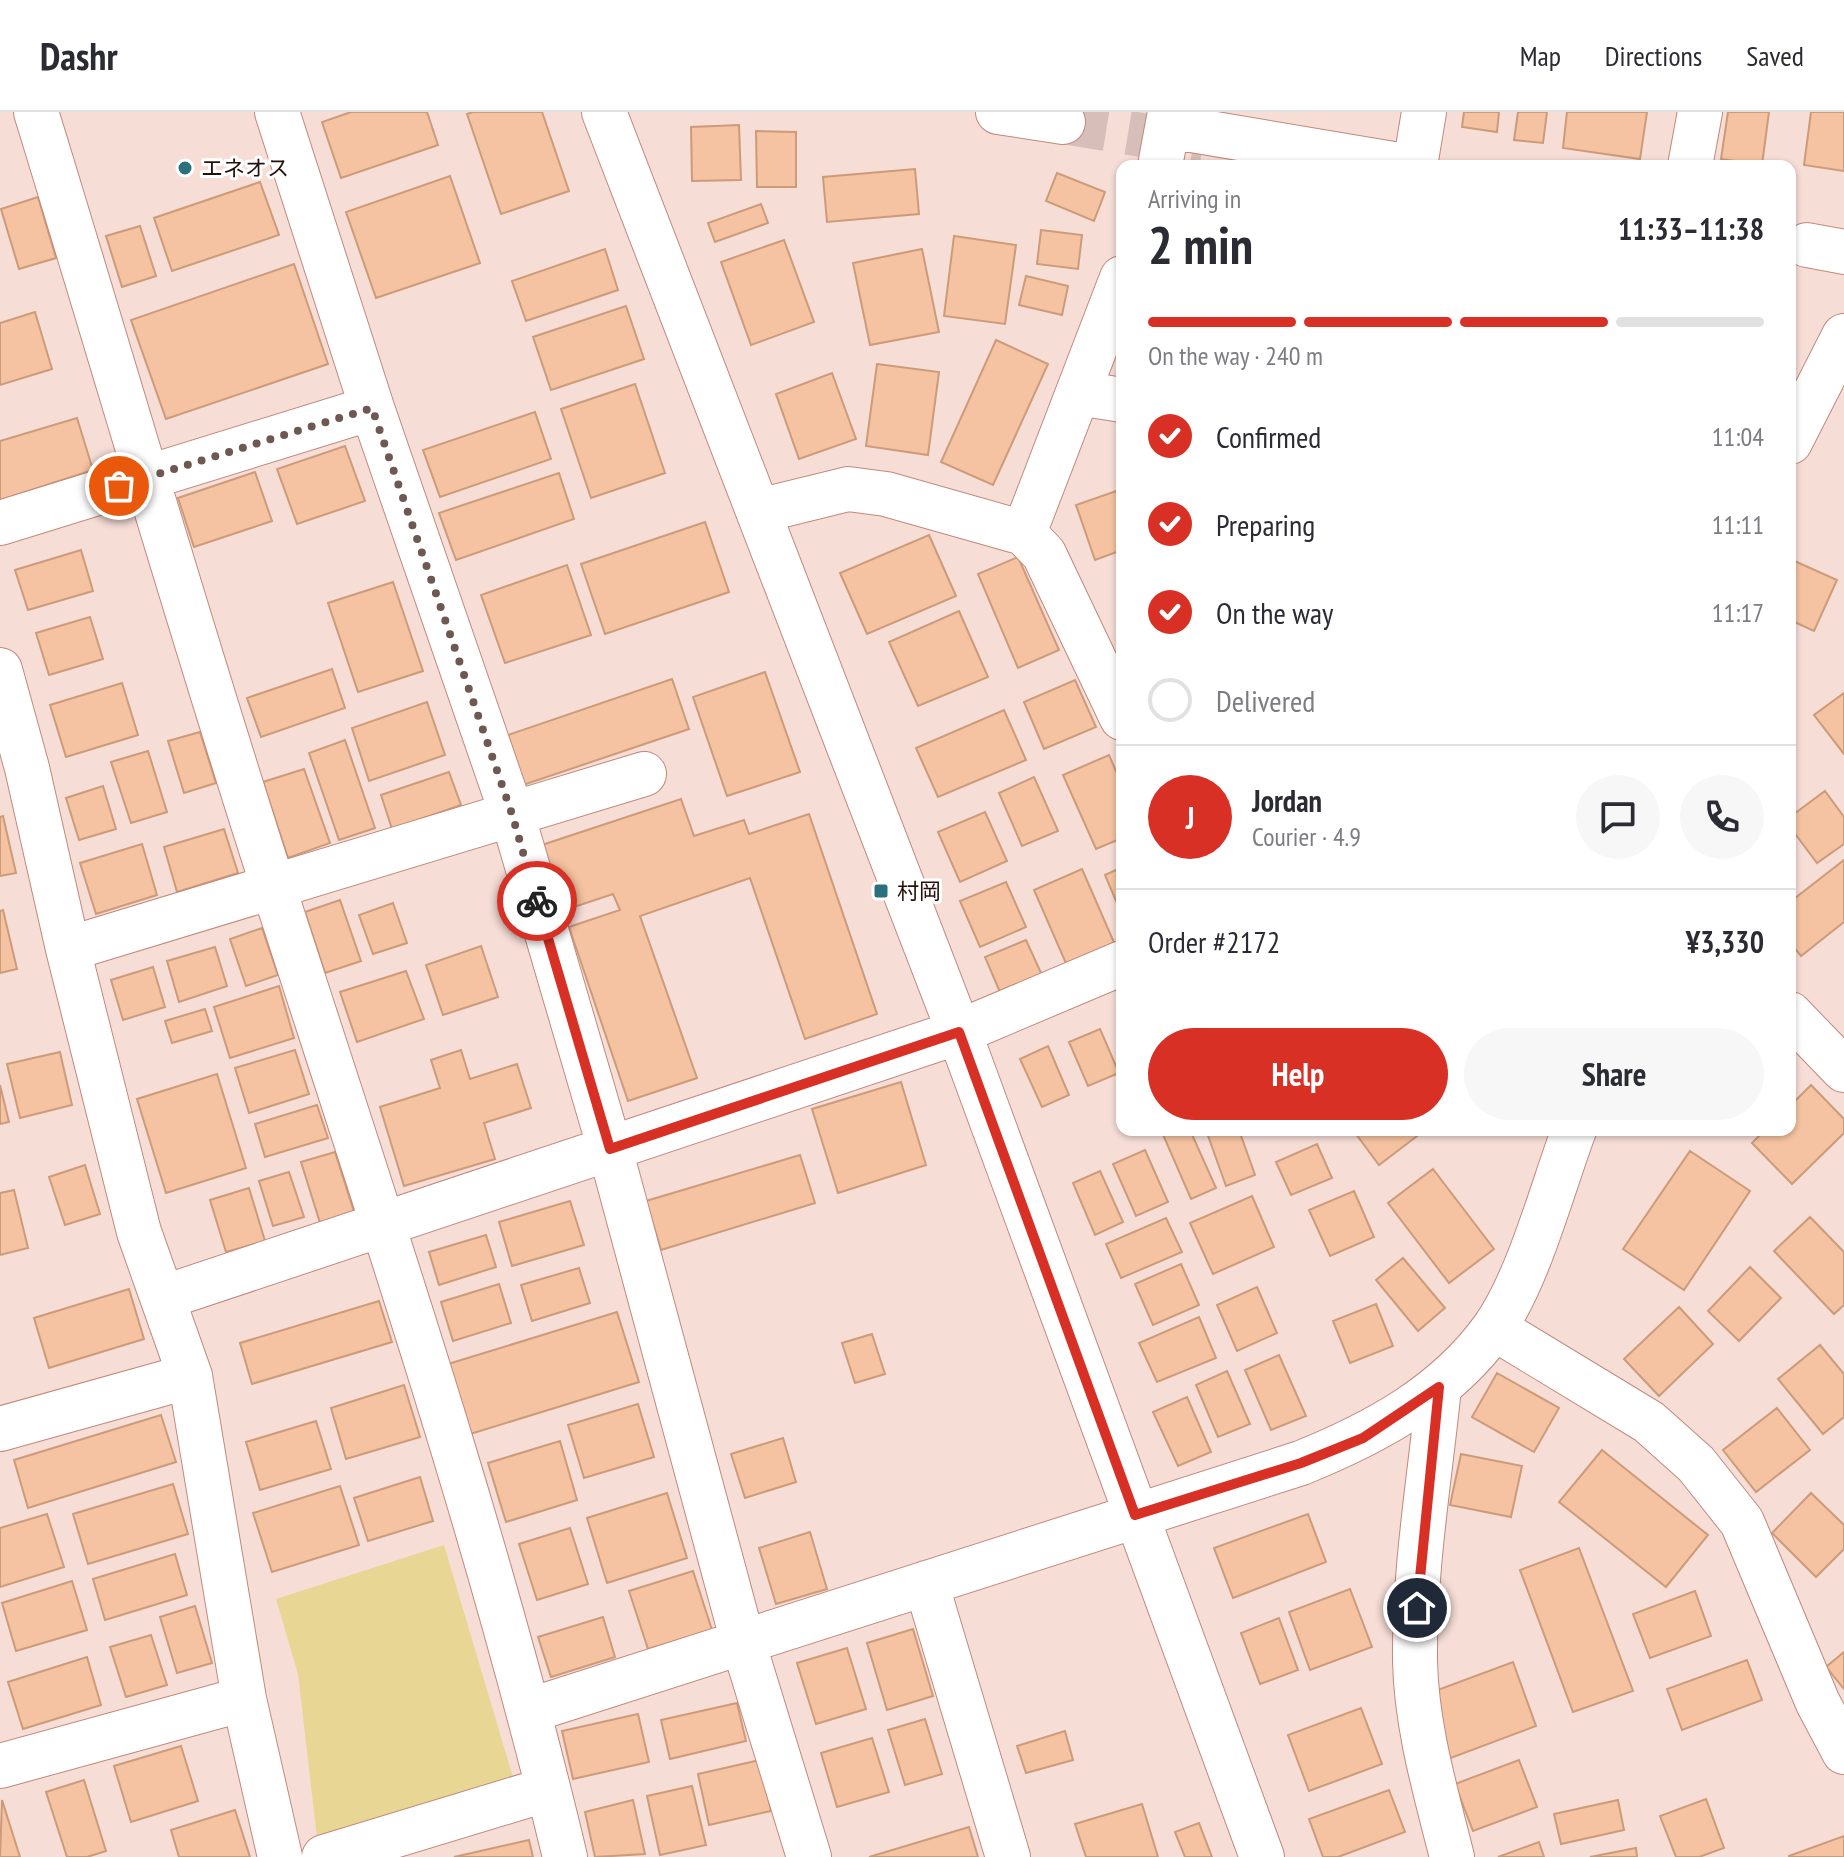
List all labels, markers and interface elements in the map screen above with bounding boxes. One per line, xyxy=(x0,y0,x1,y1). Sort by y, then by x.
text: Dashr xyxy=(40,31,118,80)
text: Map xyxy=(1520,37,1561,74)
text: Directions xyxy=(1605,37,1702,74)
text: Saved xyxy=(1746,37,1804,74)
place label: エネオス xyxy=(201,154,289,182)
marker: エネオス xyxy=(176,159,194,177)
text: Arriving in xyxy=(1148,182,1241,215)
text: 11:33–11:38 xyxy=(1618,209,1764,248)
text: 2 min xyxy=(1148,211,1253,278)
text: On the way · 240 m xyxy=(1148,339,1323,372)
icon: check xyxy=(1148,414,1192,458)
text: Confirmed xyxy=(1216,417,1321,456)
text: 11:04 xyxy=(1712,420,1764,453)
pin xyxy=(85,452,153,520)
icon: bag xyxy=(97,464,141,508)
icon: check xyxy=(1148,502,1192,546)
text: Preparing xyxy=(1216,505,1315,544)
text: 11:11 xyxy=(1712,508,1764,541)
icon: check xyxy=(1148,590,1192,634)
text: On the way xyxy=(1216,593,1333,632)
text: 11:17 xyxy=(1712,596,1764,629)
text: Delivered xyxy=(1216,681,1315,720)
button: chat xyxy=(1576,775,1660,859)
button: phone xyxy=(1680,775,1764,859)
text: Jordan xyxy=(1252,781,1322,820)
text: J xyxy=(1186,798,1194,837)
text: Courier · 4.9 xyxy=(1252,820,1361,853)
courier xyxy=(497,861,577,941)
place label: 村岡 xyxy=(897,877,941,905)
icon: bike xyxy=(515,879,559,923)
marker: 村岡 xyxy=(872,882,890,900)
text: Order #2172 xyxy=(1148,922,1280,961)
text: ¥3,330 xyxy=(1686,922,1764,961)
button: Help xyxy=(1148,1028,1448,1120)
button: Share xyxy=(1464,1028,1764,1120)
pin xyxy=(1383,1574,1451,1642)
icon: home xyxy=(1395,1586,1439,1630)

